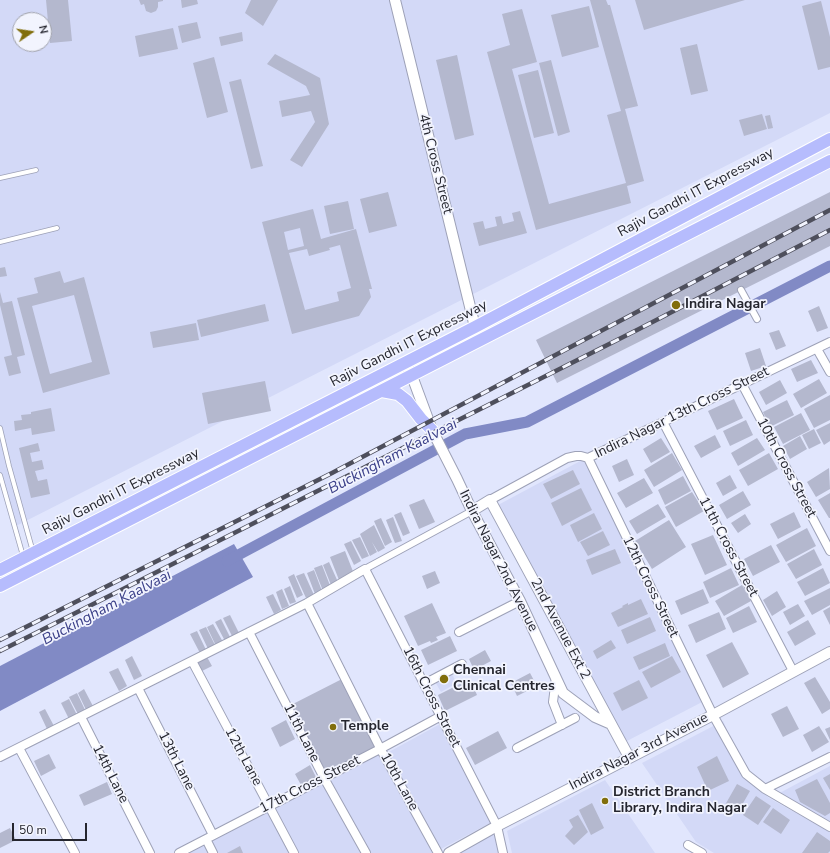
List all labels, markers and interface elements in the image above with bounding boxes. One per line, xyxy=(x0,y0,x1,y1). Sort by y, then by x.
north arrow xyxy=(12,12,52,52)
text: N xyxy=(35,24,51,35)
street label: 4th Cross Street xyxy=(414,112,456,216)
street label: Rajiv Gandhi IT Expressway xyxy=(615,145,777,241)
street label: Rajiv Gandhi IT Expressway xyxy=(328,297,490,391)
place label: Indira Nagar xyxy=(685,297,766,313)
marker: Indira Nagar xyxy=(670,299,682,311)
street label: Indira Nagar 13th Cross Street xyxy=(592,363,772,463)
water label: Buckingham Kaalvaai xyxy=(325,415,461,499)
street label: 10th Cross Street xyxy=(753,415,819,521)
street label: Rajiv Gandhi IT Expressway xyxy=(40,445,202,539)
street label: Indira Nagar 2nd Avenue xyxy=(455,487,541,635)
street label: 11th Cross Street xyxy=(695,494,761,600)
street label: 12th Cross Street xyxy=(618,534,682,640)
water label: Buckingham Kaalvaai xyxy=(39,566,175,650)
street label: 2nd Avenue Ext 2 xyxy=(526,576,594,682)
street label: 16th Cross Street xyxy=(398,644,464,750)
place label: Chennai Clinical Centres xyxy=(453,663,555,696)
marker: Chennai Clinical Centres xyxy=(438,673,450,685)
street label: 11th Lane xyxy=(279,701,323,765)
street label: Indira Nagar 3rd Avenue xyxy=(567,710,711,794)
place label: Temple xyxy=(341,719,389,735)
marker: Temple xyxy=(328,722,338,732)
street label: 12th Lane xyxy=(221,725,265,789)
street label: 13th Lane xyxy=(154,729,198,793)
street label: 14th Lane xyxy=(88,742,132,806)
street label: 10th Lane xyxy=(376,750,422,814)
street label: 17th Cross Street xyxy=(257,752,363,818)
place label: District Branch Library, Indira Nagar xyxy=(613,785,746,818)
marker: District Branch Library, Indira Nagar xyxy=(600,796,610,806)
scale bar xyxy=(14,815,89,841)
text: 50 m xyxy=(19,822,47,838)

